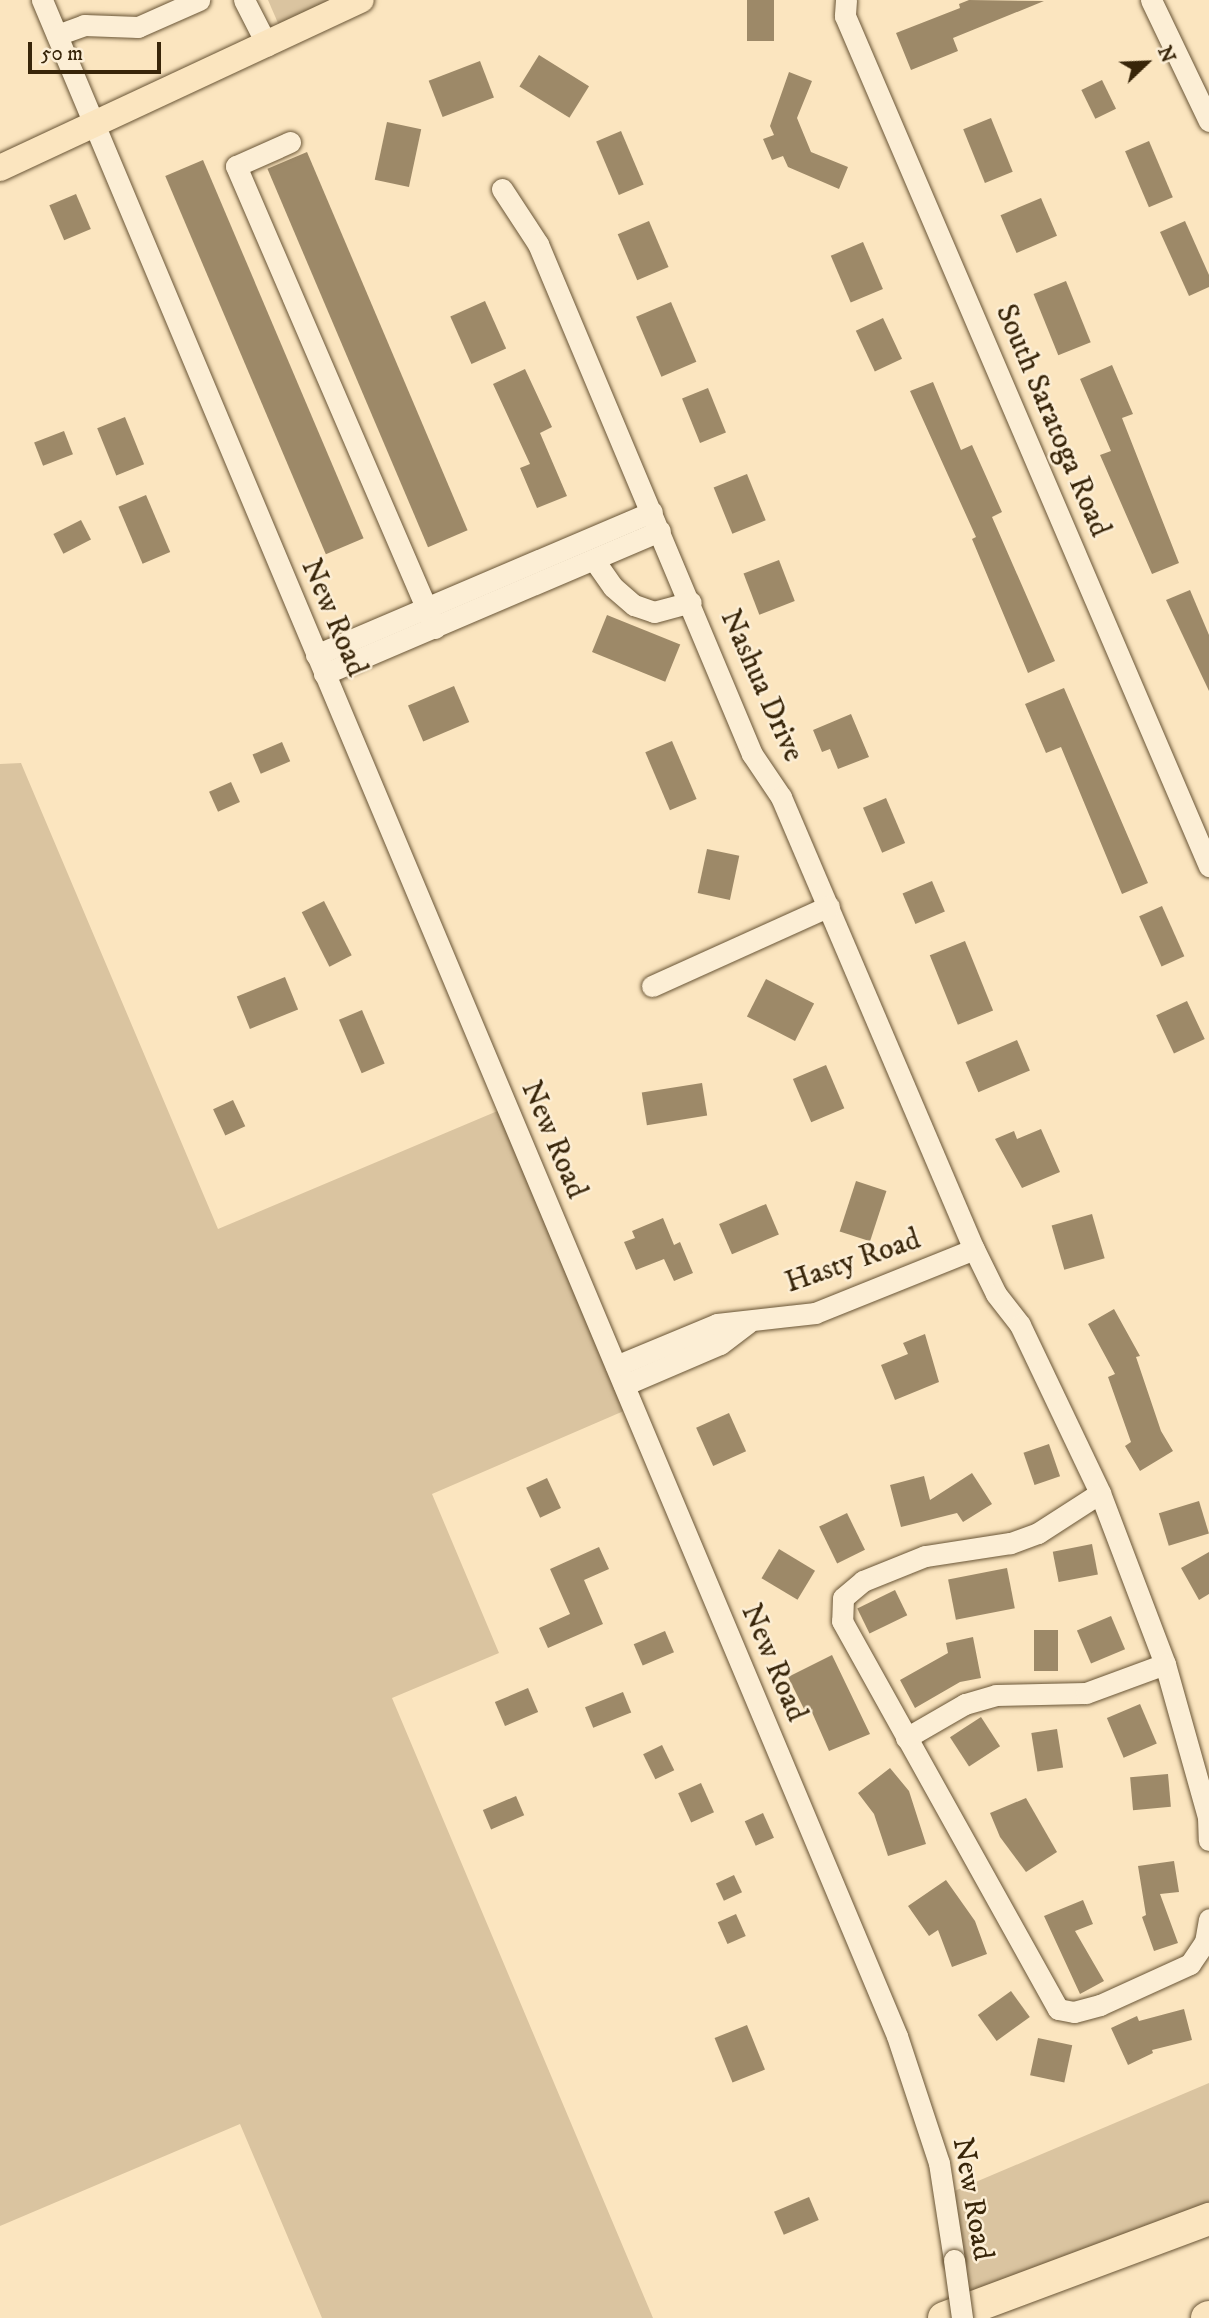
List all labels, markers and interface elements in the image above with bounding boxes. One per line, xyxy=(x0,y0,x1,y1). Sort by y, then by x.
scale bar xyxy=(32,28,164,72)
north arrow xyxy=(1111,28,1181,98)
text: 50 m xyxy=(41,41,83,67)
text: N xyxy=(1152,43,1179,66)
street label: South Saratoga Road xyxy=(987,299,1117,543)
street label: New Road xyxy=(292,554,374,682)
street label: Nashua Drive xyxy=(711,604,811,768)
street label: New Road xyxy=(512,1076,594,1204)
street label: Hasty Road xyxy=(781,1222,925,1302)
street label: New Road xyxy=(732,1599,814,1727)
street label: New Road xyxy=(943,2135,1001,2263)

